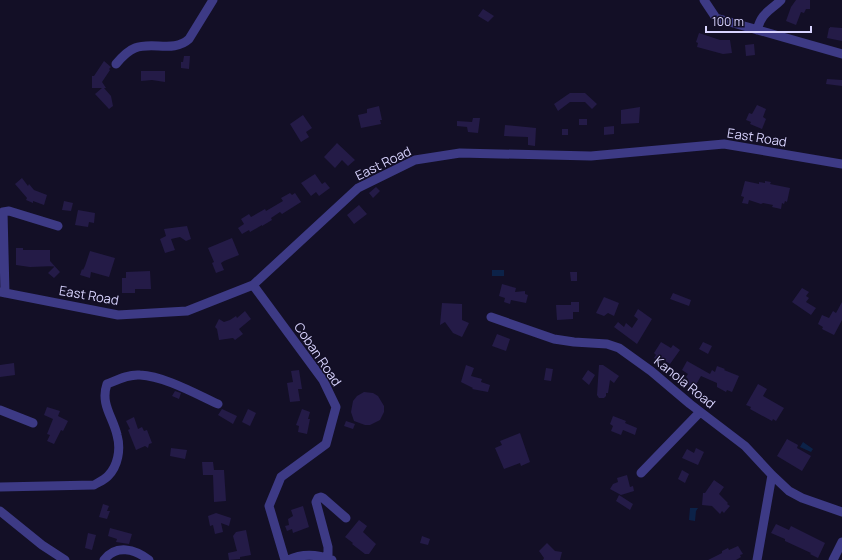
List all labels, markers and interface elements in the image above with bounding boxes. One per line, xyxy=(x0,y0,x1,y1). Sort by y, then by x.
scale bar xyxy=(706,8,811,34)
text: 100 m xyxy=(712,13,744,30)
street label: East Road xyxy=(726,123,788,151)
street label: East Road xyxy=(352,142,414,184)
street label: East Road xyxy=(58,281,120,309)
street label: Coban Road xyxy=(290,319,346,389)
street label: Kanola Road xyxy=(651,352,719,412)

